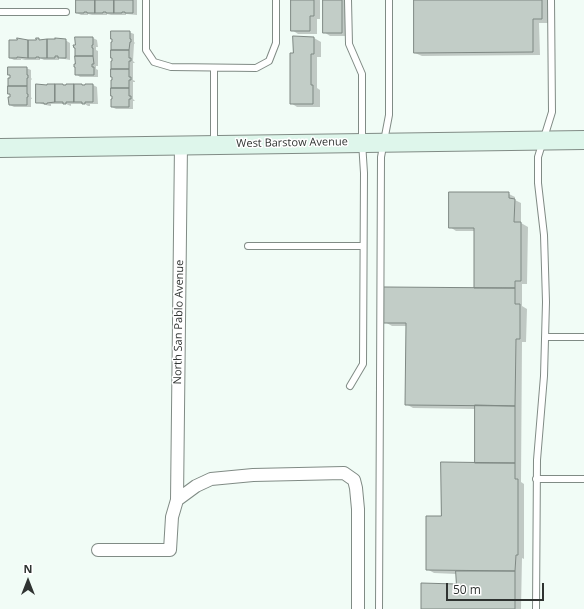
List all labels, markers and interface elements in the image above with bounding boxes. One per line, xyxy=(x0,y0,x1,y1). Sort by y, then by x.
street label: West Barstow Avenue xyxy=(236,135,348,151)
street label: North San Pablo Avenue xyxy=(171,260,187,384)
north arrow xyxy=(8,561,48,601)
text: N xyxy=(24,561,32,576)
scale bar xyxy=(448,575,546,601)
text: 50 m xyxy=(453,581,481,598)

